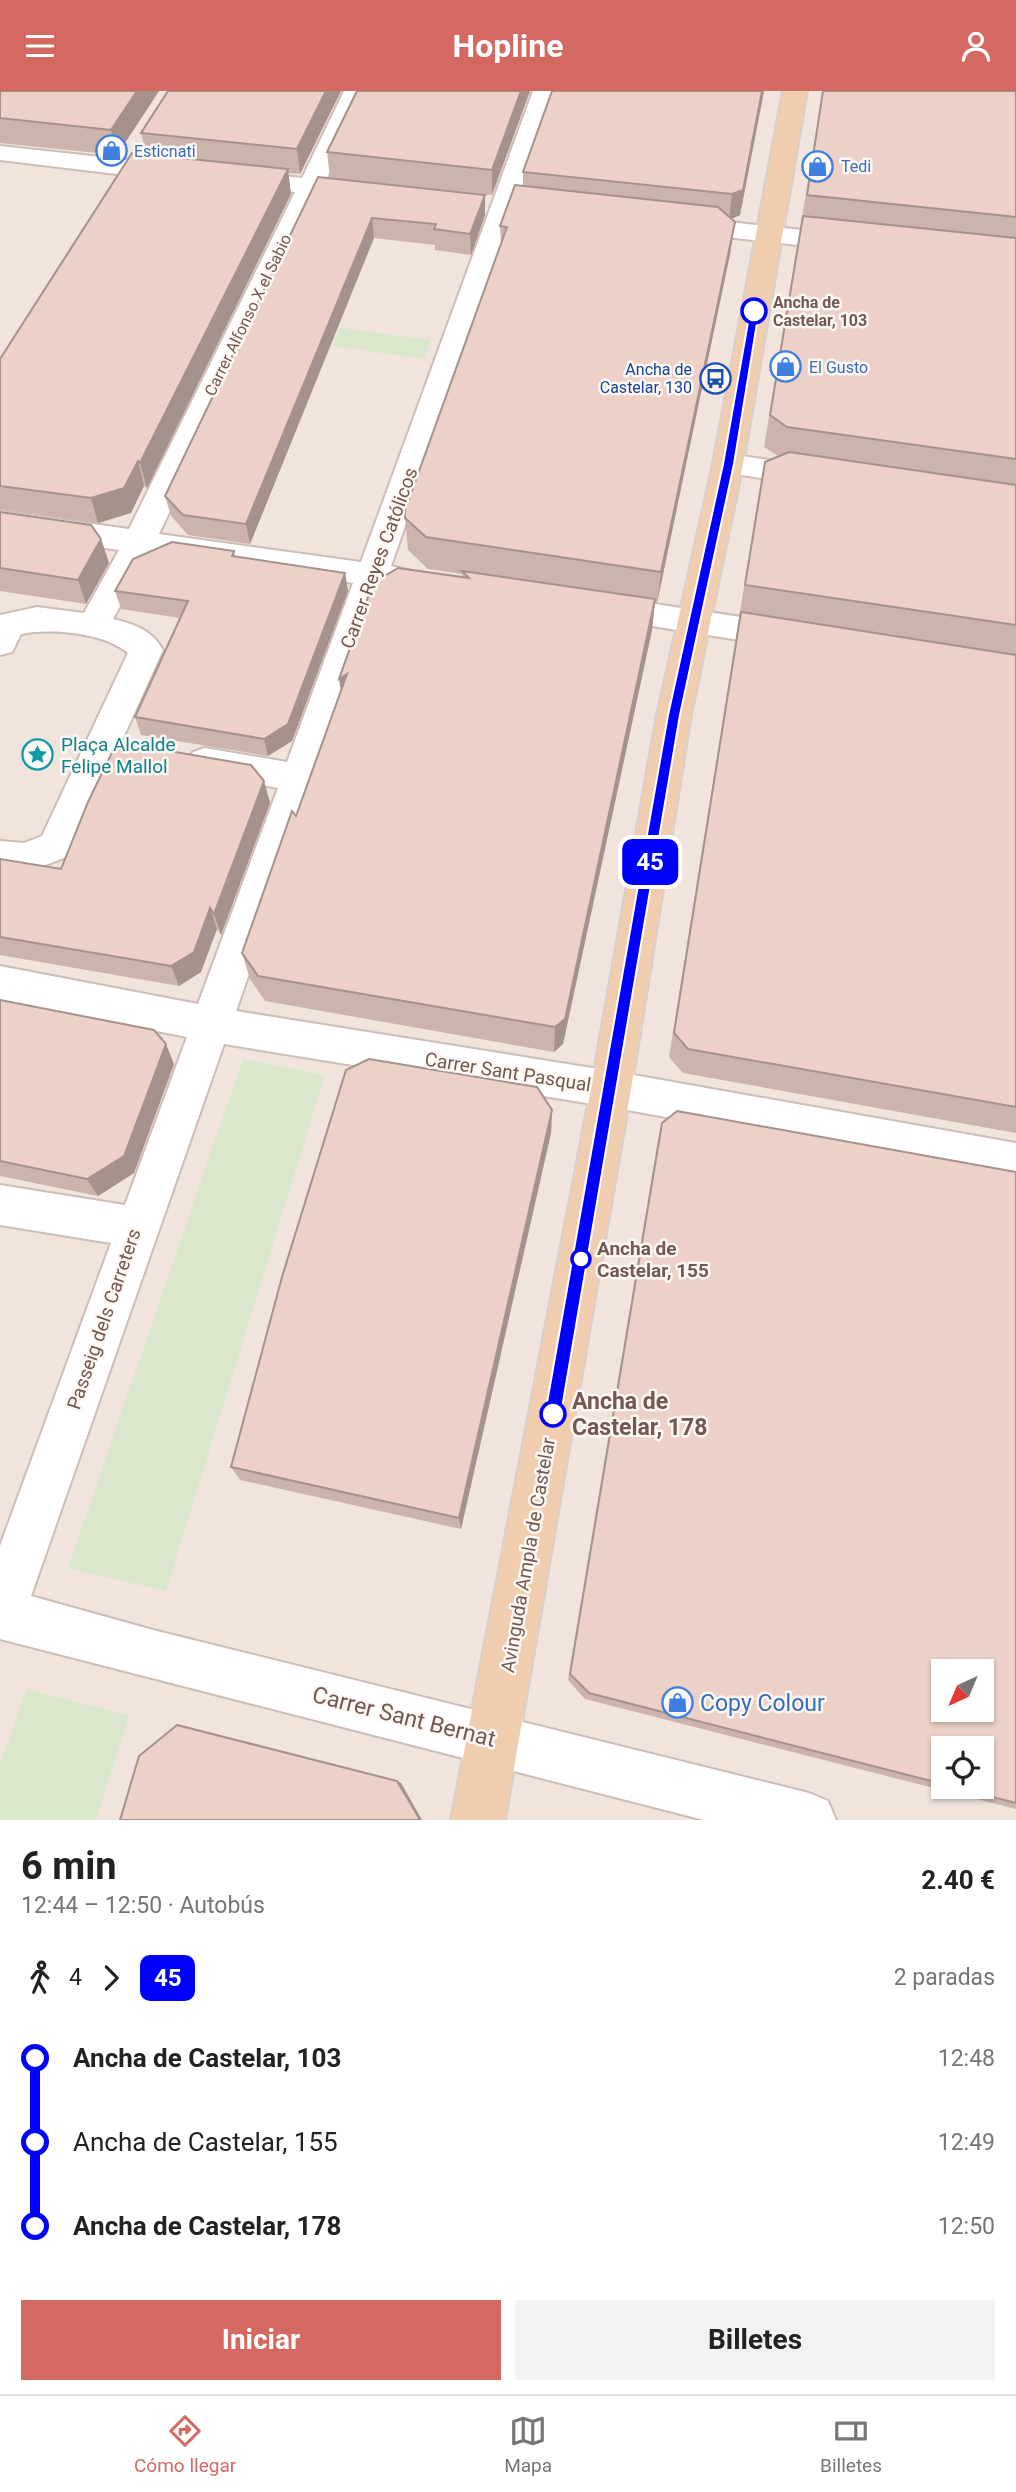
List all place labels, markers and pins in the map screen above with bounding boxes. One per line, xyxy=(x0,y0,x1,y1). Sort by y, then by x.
shop icon: Esticnati xyxy=(94,134,128,168)
place label: Esticnati xyxy=(134,142,196,161)
shop icon: Tedi xyxy=(801,149,835,183)
place label: Tedi xyxy=(841,157,871,176)
place label: Ancha de Castelar, 103 xyxy=(773,293,867,330)
marker: Ancha de Castelar, 103 xyxy=(741,298,767,324)
shop icon: El Gusto xyxy=(769,350,803,384)
place label: El Gusto xyxy=(809,358,868,377)
place label: Ancha de Castelar, 130 xyxy=(600,360,692,397)
bus stop icon: Ancha de Castelar, 130 xyxy=(698,361,732,395)
place label: Plaça Alcalde Felipe Mallol xyxy=(61,733,176,778)
place icon: Plaça Alcalde Felipe Mallol xyxy=(21,738,55,772)
place label: Ancha de Castelar, 155 xyxy=(597,1237,709,1282)
marker: Ancha de Castelar, 155 xyxy=(571,1249,591,1269)
place label: Ancha de Castelar, 178 xyxy=(572,1388,707,1441)
marker: Ancha de Castelar, 178 xyxy=(540,1401,566,1427)
shop icon: Copy Colour xyxy=(660,1686,694,1720)
place label: Copy Colour xyxy=(700,1690,825,1717)

